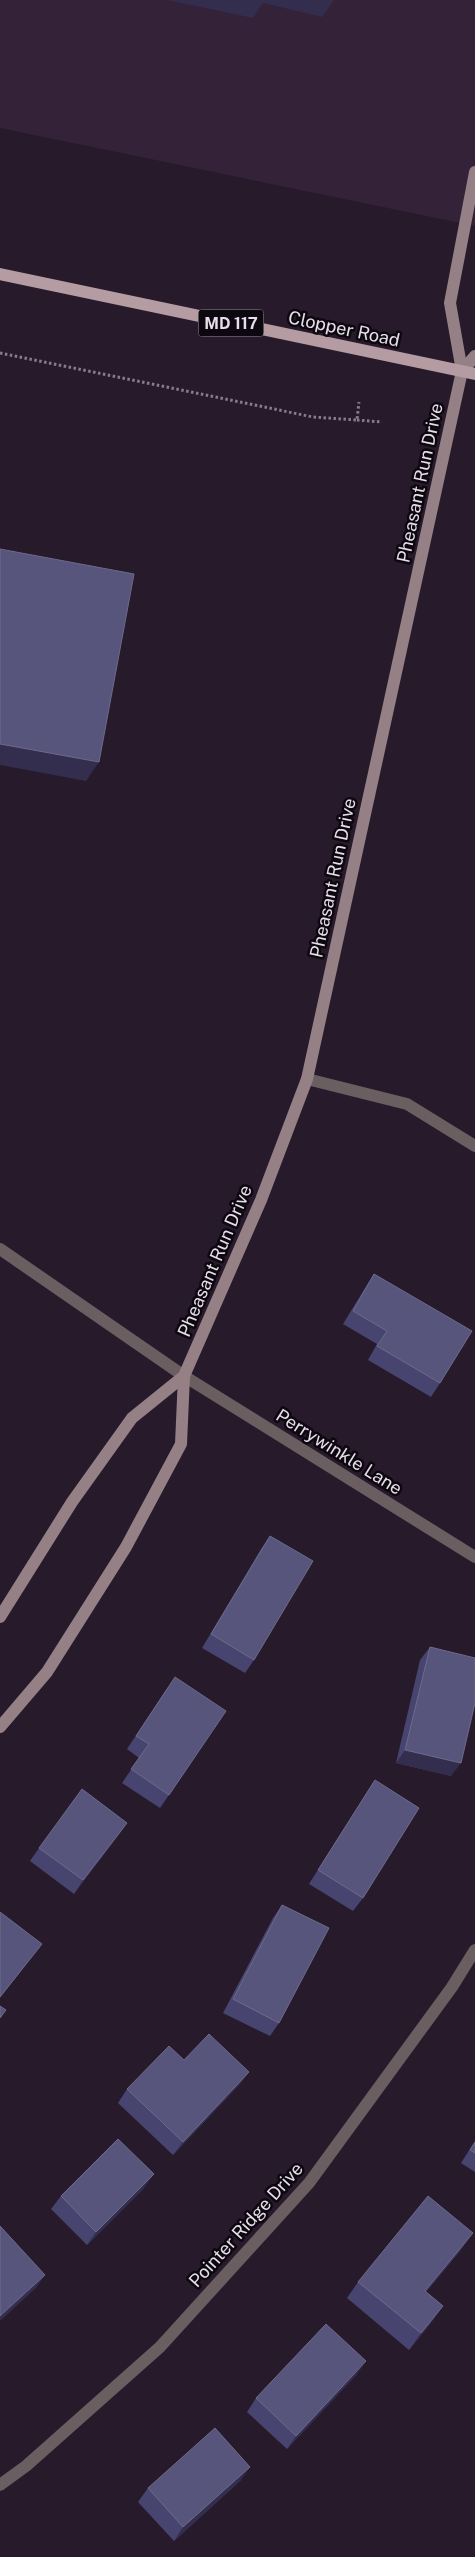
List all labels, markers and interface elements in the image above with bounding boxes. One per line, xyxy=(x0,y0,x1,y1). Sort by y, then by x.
street label: Clopper Road xyxy=(287,306,402,351)
road number: MD 117 xyxy=(198,309,264,336)
street label: Pheasant Run Drive xyxy=(392,401,447,565)
street label: Pheasant Run Drive xyxy=(305,796,360,960)
street label: Pheasant Run Drive xyxy=(173,1182,256,1340)
street label: Perrywinkle Lane xyxy=(272,1404,406,1499)
street label: Pointer Ridge Drive xyxy=(184,2158,307,2291)

